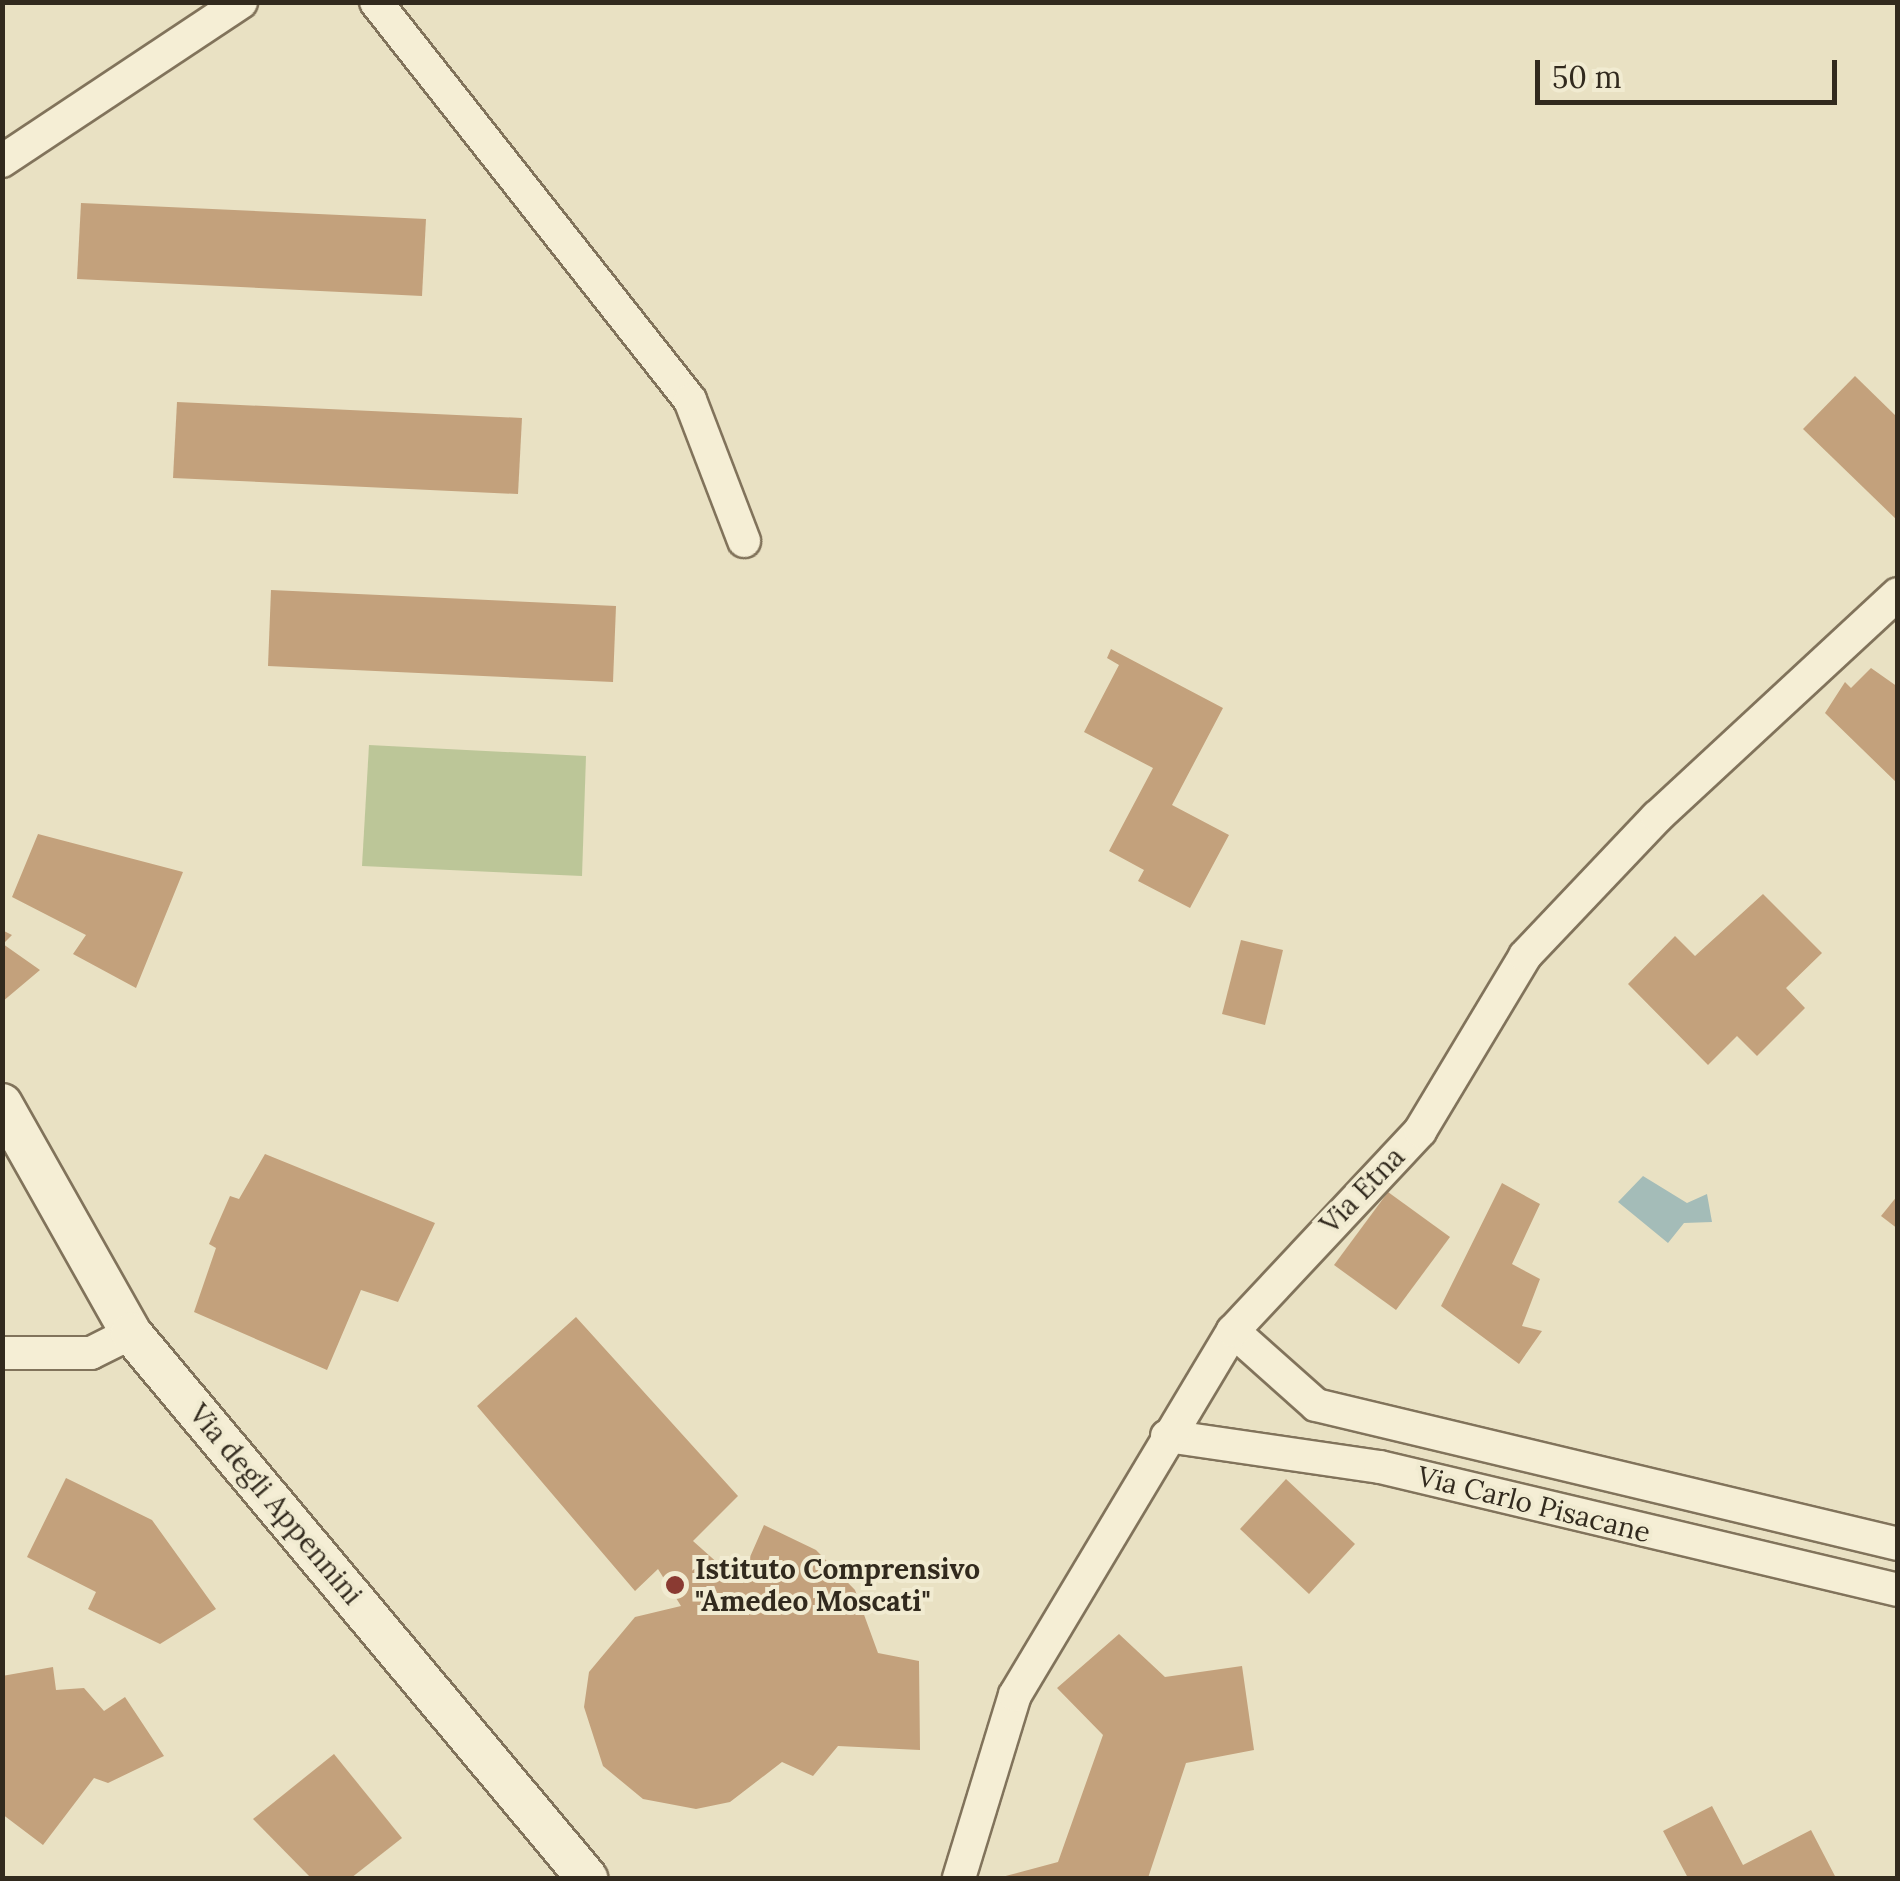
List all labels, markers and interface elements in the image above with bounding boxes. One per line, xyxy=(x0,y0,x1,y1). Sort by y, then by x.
scale bar xyxy=(1540,40,1842,102)
text: 50 m xyxy=(1552,58,1622,96)
street label: Via Etna xyxy=(1313,1140,1411,1240)
street label: Via degli Appennini xyxy=(182,1397,370,1611)
street label: Via Carlo Pisacane xyxy=(1414,1459,1654,1549)
place label: Istituto Comprensivo "Amedeo Moscati" xyxy=(695,1552,980,1618)
marker: Istituto Comprensivo "Amedeo Moscati" xyxy=(664,1574,686,1596)

